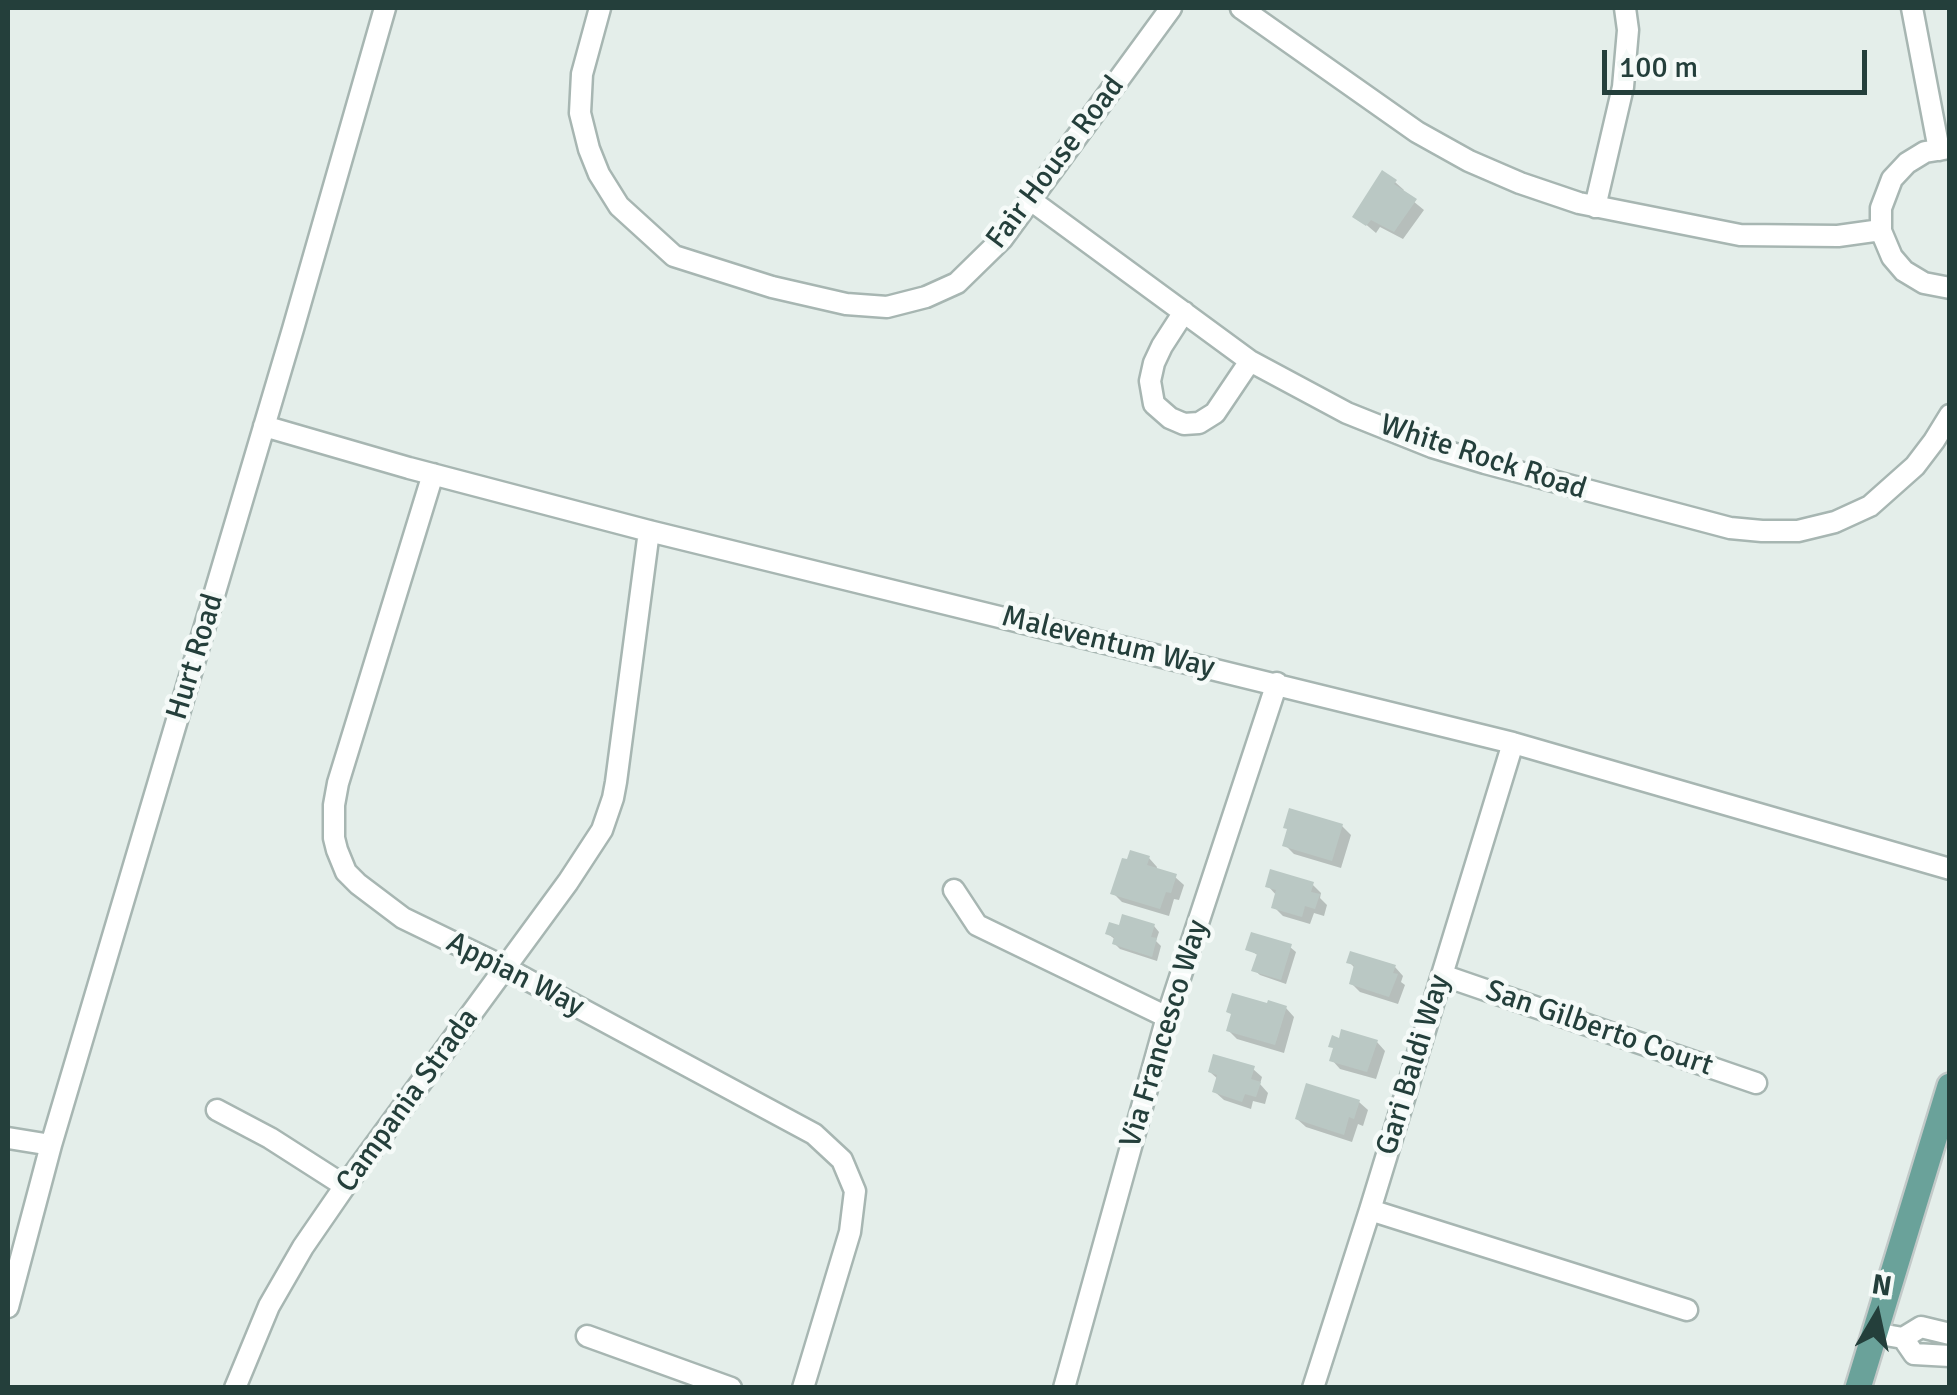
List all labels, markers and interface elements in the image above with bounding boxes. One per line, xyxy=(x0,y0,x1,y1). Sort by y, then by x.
scale bar xyxy=(1607,30,1872,92)
text: 100 m xyxy=(1619,49,1698,86)
street label: Fair House Road xyxy=(979,70,1133,256)
street label: White Rock Road xyxy=(1375,408,1591,508)
street label: Hurt Road xyxy=(160,590,232,724)
street label: Maleventum Way xyxy=(998,599,1218,687)
street label: Via Francesco Way xyxy=(1113,916,1217,1152)
street label: Appian Way xyxy=(440,925,590,1025)
street label: Gari Baldi Way xyxy=(1370,971,1458,1159)
street label: San Gilberto Court xyxy=(1481,973,1717,1085)
street label: Campania Strada xyxy=(329,1002,487,1200)
north arrow xyxy=(1827,1265,1927,1365)
text: N xyxy=(1869,1267,1894,1304)

